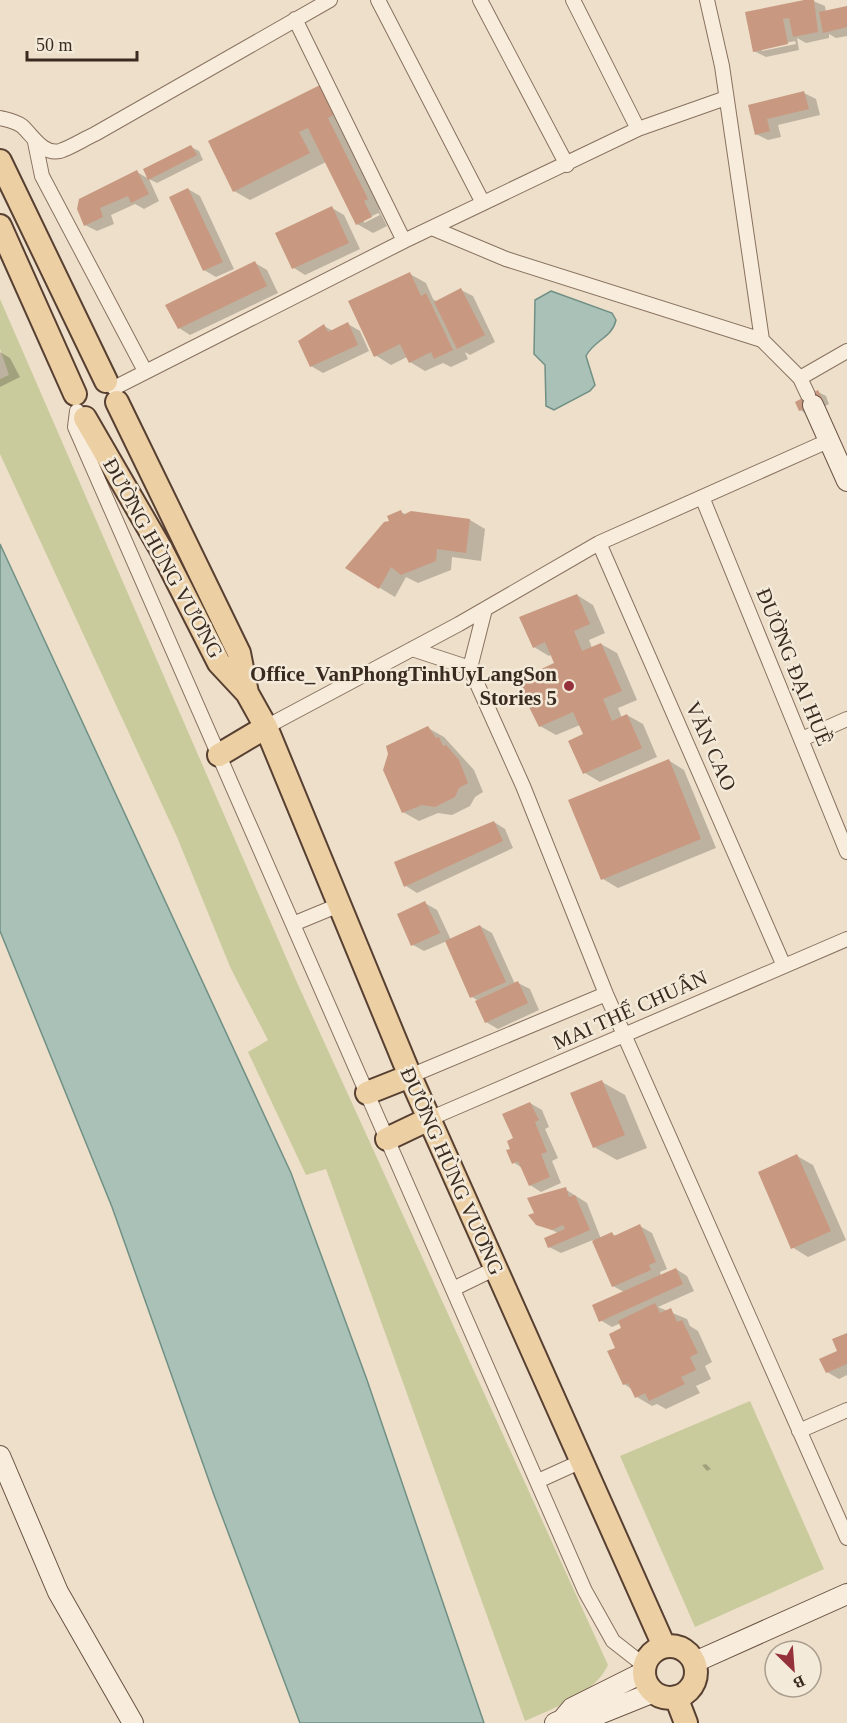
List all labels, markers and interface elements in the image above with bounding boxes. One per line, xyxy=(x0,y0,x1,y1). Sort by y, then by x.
scale bar xyxy=(27,24,136,62)
text: 50 m xyxy=(36,35,73,55)
street label: ĐƯỜNG HÙNG VƯƠNG xyxy=(98,454,228,662)
street label: ĐƯỜNG ĐẠI HUỀ xyxy=(751,585,837,749)
place label: Office_VanPhongTinhUyLangSon Stories 5 xyxy=(250,662,557,710)
marker: Office_VanPhongTinhUyLangSon Stories 5 xyxy=(562,679,576,693)
street label: VĂN CAO xyxy=(681,698,741,794)
street label: MAI THẾ CHUẨN xyxy=(549,965,711,1055)
street label: ĐƯỜNG HÙNG VƯƠNG xyxy=(395,1063,509,1279)
north arrow xyxy=(763,1639,823,1699)
text: B xyxy=(790,1672,808,1692)

